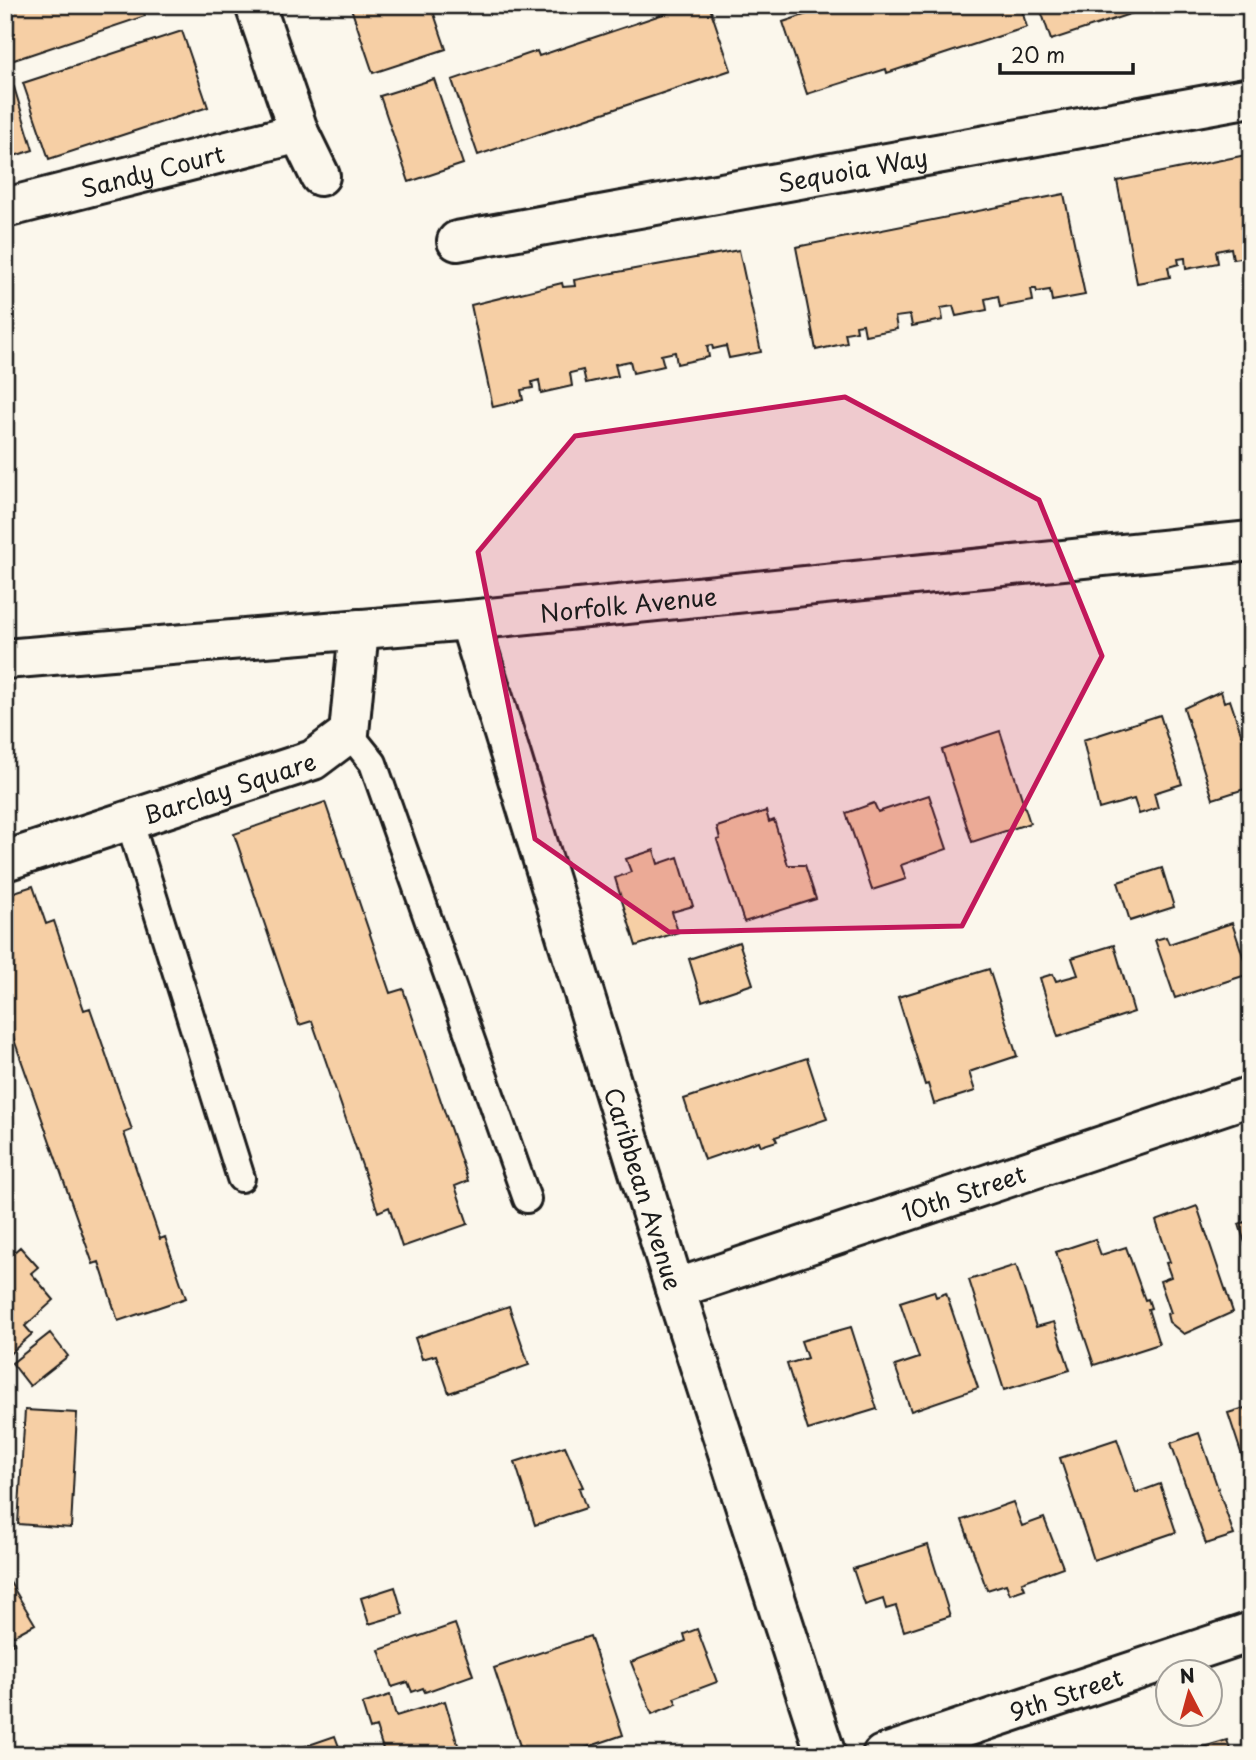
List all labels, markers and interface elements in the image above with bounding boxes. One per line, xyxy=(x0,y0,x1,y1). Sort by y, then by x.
scale bar xyxy=(1000,32,1134,76)
text: 20 m xyxy=(1011,38,1065,70)
street label: Sandy Court xyxy=(77,135,228,206)
street label: Sequoia Way xyxy=(775,138,930,201)
street label: Norfolk Avenue xyxy=(539,577,719,631)
street label: Barclay Square xyxy=(138,742,320,833)
street label: Caribbean Avenue xyxy=(596,1083,692,1294)
street label: 10th Street xyxy=(896,1155,1030,1230)
street label: 9th Street xyxy=(1005,1658,1128,1729)
north arrow xyxy=(1154,1658,1224,1728)
text: N xyxy=(1178,1660,1196,1690)

